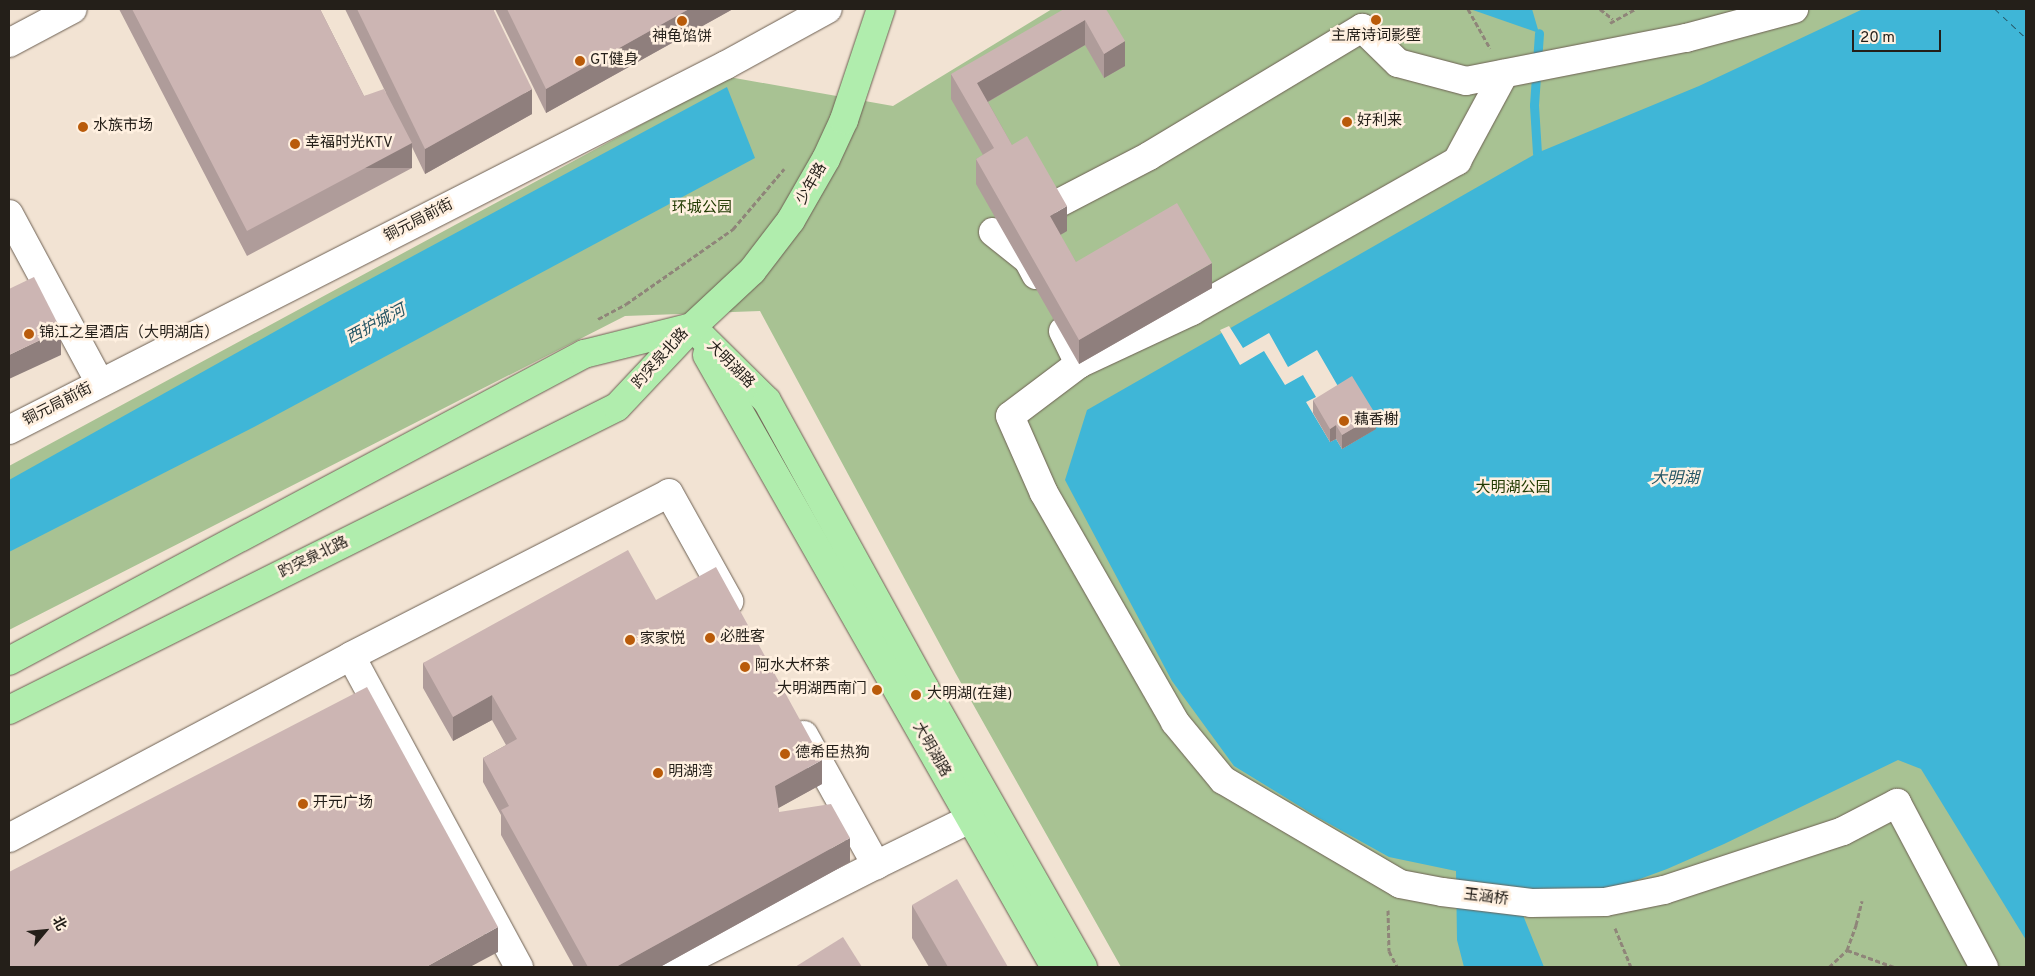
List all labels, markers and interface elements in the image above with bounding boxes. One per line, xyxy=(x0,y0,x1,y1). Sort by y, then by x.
marker: 主席诗词影壁 xyxy=(1370,14,1382,26)
marker: 神龟馅饼 xyxy=(676,15,688,27)
scale bar xyxy=(1855,20,1944,52)
place label: 主席诗词影壁 xyxy=(1331,28,1421,46)
place label: 神龟馅饼 xyxy=(652,29,712,47)
text: 20 m xyxy=(1860,29,1895,48)
place label: GT健身 xyxy=(590,52,639,70)
marker: GT健身 xyxy=(574,55,586,67)
place label: 好利来 xyxy=(1357,113,1402,131)
marker: 好利来 xyxy=(1341,116,1353,128)
place label: 水族市场 xyxy=(93,118,153,136)
marker: 水族市场 xyxy=(77,121,89,133)
place label: 幸福时光KTV xyxy=(305,135,393,153)
marker: 幸福时光KTV xyxy=(289,138,301,150)
street label: 少年路 xyxy=(793,160,831,208)
street label: 铜元局前街 xyxy=(382,196,456,246)
park label: 环城公园 xyxy=(672,200,732,218)
water label: 西护城河 xyxy=(343,302,409,348)
place label: 锦江之星酒店（大明湖店） xyxy=(39,325,219,343)
street label: 趵突泉北路 xyxy=(629,325,693,393)
marker: 锦江之星酒店（大明湖店） xyxy=(23,328,35,340)
street label: 大明湖路 xyxy=(702,337,758,393)
street label: 铜元局前街 xyxy=(21,380,95,430)
place label: 藕香榭 xyxy=(1354,412,1399,430)
marker: 藕香榭 xyxy=(1338,415,1350,427)
water label: 大明湖 xyxy=(1651,469,1699,489)
park label: 大明湖公园 xyxy=(1476,480,1550,498)
street label: 趵突泉北路 xyxy=(276,533,352,583)
place label: 必胜客 xyxy=(720,629,765,647)
place label: 家家悦 xyxy=(640,631,685,649)
marker: 必胜客 xyxy=(704,632,716,644)
marker: 家家悦 xyxy=(624,634,636,646)
place label: 阿水大杯茶 xyxy=(755,658,830,676)
marker: 阿水大杯茶 xyxy=(739,661,751,673)
place label: 大明湖西南门 xyxy=(777,681,867,699)
marker: 大明湖西南门 xyxy=(871,684,883,696)
place label: 大明湖(在建) xyxy=(927,686,1012,704)
marker: 大明湖(在建) xyxy=(909,688,923,702)
street label: 大明湖路 xyxy=(908,720,954,780)
place label: 德希臣热狗 xyxy=(795,745,870,763)
marker: 德希臣热狗 xyxy=(779,748,791,760)
place label: 明湖湾 xyxy=(668,764,713,782)
marker: 明湖湾 xyxy=(652,767,664,779)
place label: 开元广场 xyxy=(313,795,373,813)
marker: 开元广场 xyxy=(297,798,309,810)
street label: 玉涵桥 xyxy=(1463,886,1509,910)
north arrow xyxy=(20,906,70,956)
text: 北 xyxy=(48,914,69,934)

